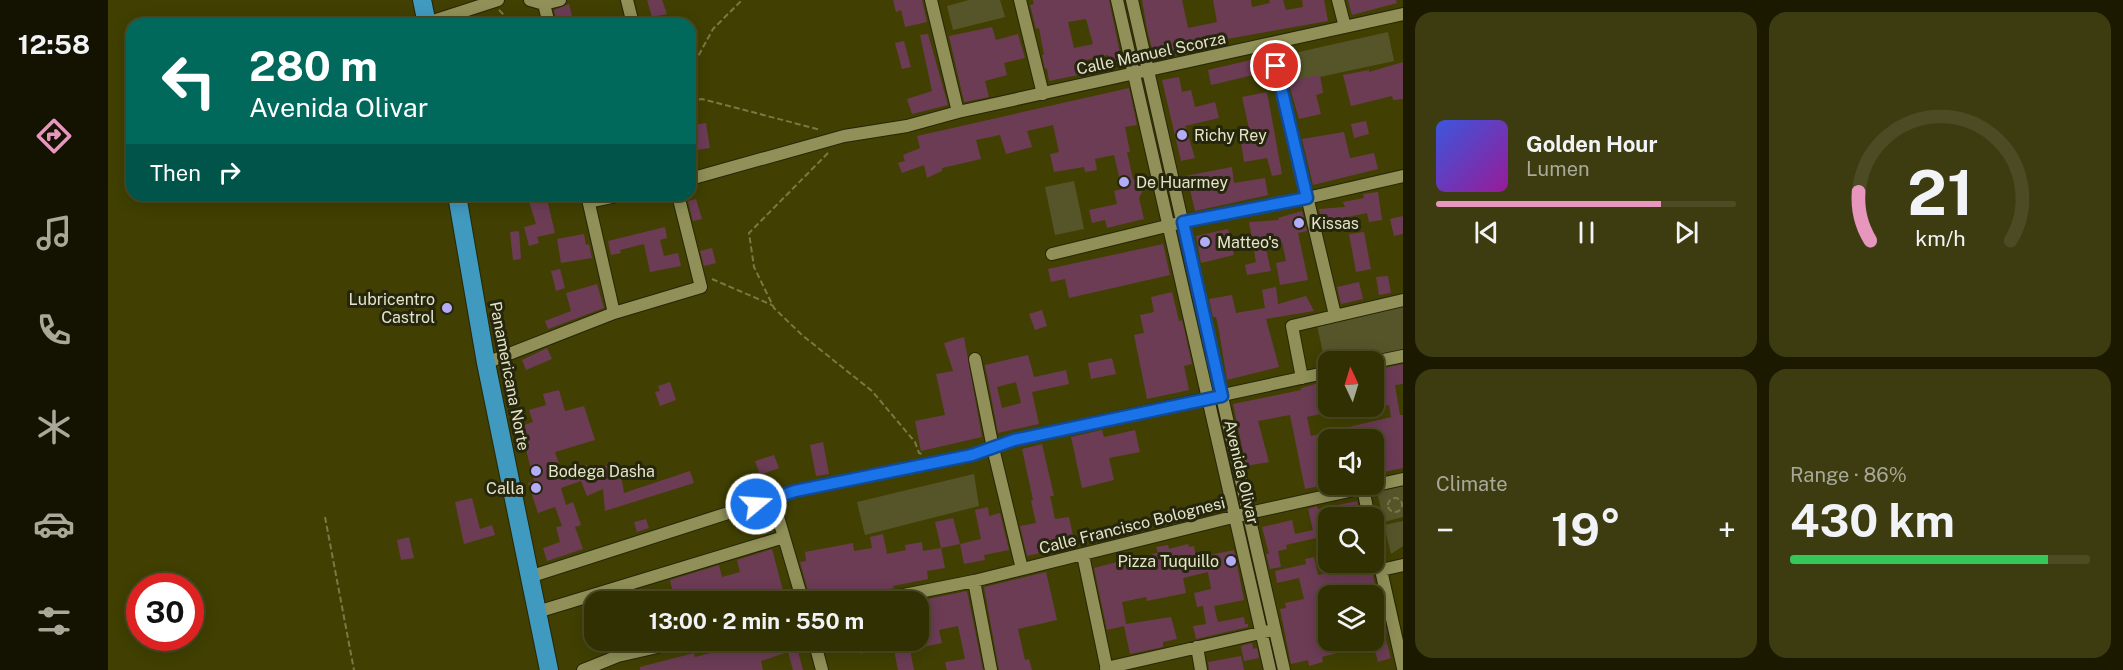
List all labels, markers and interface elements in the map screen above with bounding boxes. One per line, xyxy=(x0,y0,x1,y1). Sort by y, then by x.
text: 12:58 xyxy=(18,28,90,60)
street label: Calle Manuel Scorza xyxy=(1075,28,1228,79)
pin xyxy=(1250,40,1301,91)
text: 280 m xyxy=(249,41,378,90)
icon: left xyxy=(150,42,228,120)
icon: arrive xyxy=(1259,49,1292,82)
text: Avenida Olivar xyxy=(249,91,428,123)
icon: directions xyxy=(33,115,75,157)
place label: Richy Rey xyxy=(1194,126,1267,145)
marker: Richy Rey xyxy=(1175,128,1189,142)
text: Golden Hour xyxy=(1526,131,1657,157)
icon: right xyxy=(213,156,246,189)
text: Lumen xyxy=(1526,157,1590,181)
text: 21 xyxy=(1907,157,1973,230)
text: Then xyxy=(150,160,201,186)
place label: De Huarmey xyxy=(1136,173,1228,192)
marker: De Huarmey xyxy=(1117,175,1131,189)
icon: music xyxy=(33,212,75,254)
place label: Kissas xyxy=(1311,214,1359,233)
marker: Kissas xyxy=(1292,216,1306,230)
icon: previous xyxy=(1470,216,1503,249)
icon: pause xyxy=(1570,216,1603,249)
icon: next xyxy=(1670,216,1703,249)
text: km/h xyxy=(1915,227,1965,252)
place label: Matteo's xyxy=(1217,233,1279,252)
marker: Matteo's xyxy=(1198,235,1212,249)
place label: Lubricentro Castrol xyxy=(349,290,435,327)
street label: Panamericana Norte xyxy=(486,300,533,452)
marker: Lubricentro Castrol xyxy=(440,301,454,315)
icon: phone xyxy=(33,309,75,351)
north arrow xyxy=(1318,351,1384,417)
map controls xyxy=(1318,351,1384,651)
icon: climate xyxy=(33,406,75,448)
street label: Avenida Olivar xyxy=(1220,418,1263,526)
button: sound xyxy=(1318,429,1384,495)
place label: Bodega Dasha xyxy=(548,462,655,481)
text: Range · 86% xyxy=(1790,463,1907,487)
marker: Bodega Dasha xyxy=(529,464,543,478)
position arrow xyxy=(724,472,788,536)
text: Climate xyxy=(1436,472,1508,496)
place label: Calla xyxy=(486,479,524,498)
marker: Calla xyxy=(529,481,543,495)
street label: Calle Francisco Bolognesi xyxy=(1037,493,1227,558)
text: 430 km xyxy=(1790,494,1955,547)
icon: car xyxy=(33,503,75,545)
text: 19° xyxy=(1551,503,1621,556)
button: search xyxy=(1318,507,1384,573)
text: − xyxy=(1436,511,1454,549)
text: + xyxy=(1718,511,1736,549)
place label: Pizza Tuquillo xyxy=(1118,552,1219,571)
marker: Pizza Tuquillo xyxy=(1224,554,1238,568)
speed limit sign: 30 xyxy=(126,573,204,651)
button: layers xyxy=(1318,585,1384,651)
icon: filters xyxy=(33,600,75,642)
text: 13:00 · 2 min · 550 m xyxy=(649,608,864,634)

